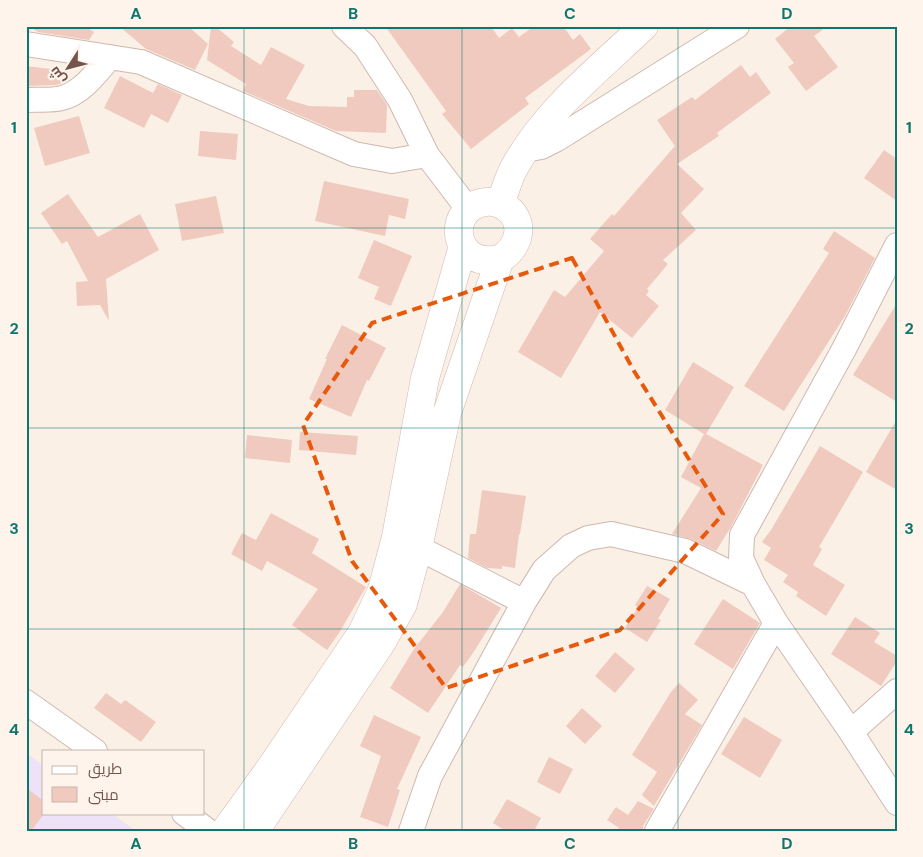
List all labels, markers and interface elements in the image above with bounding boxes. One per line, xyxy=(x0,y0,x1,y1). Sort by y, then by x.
text: A xyxy=(130,3,142,24)
text: B xyxy=(348,3,358,24)
text: C xyxy=(564,3,576,24)
text: D xyxy=(781,3,793,24)
north arrow xyxy=(42,42,92,92)
text: ش xyxy=(45,63,70,88)
text: 1 xyxy=(11,117,17,138)
text: 1 xyxy=(906,117,912,138)
text: 2 xyxy=(9,318,19,339)
text: 2 xyxy=(904,318,914,339)
text: 3 xyxy=(9,518,19,539)
text: 3 xyxy=(904,518,914,539)
text: 4 xyxy=(9,719,19,740)
text: 4 xyxy=(904,719,914,740)
legend xyxy=(42,750,205,814)
text: طريق xyxy=(88,759,122,779)
text: مبنى xyxy=(88,785,119,805)
text: A xyxy=(130,833,142,854)
text: B xyxy=(348,833,358,854)
text: C xyxy=(564,833,576,854)
text: D xyxy=(781,833,793,854)

